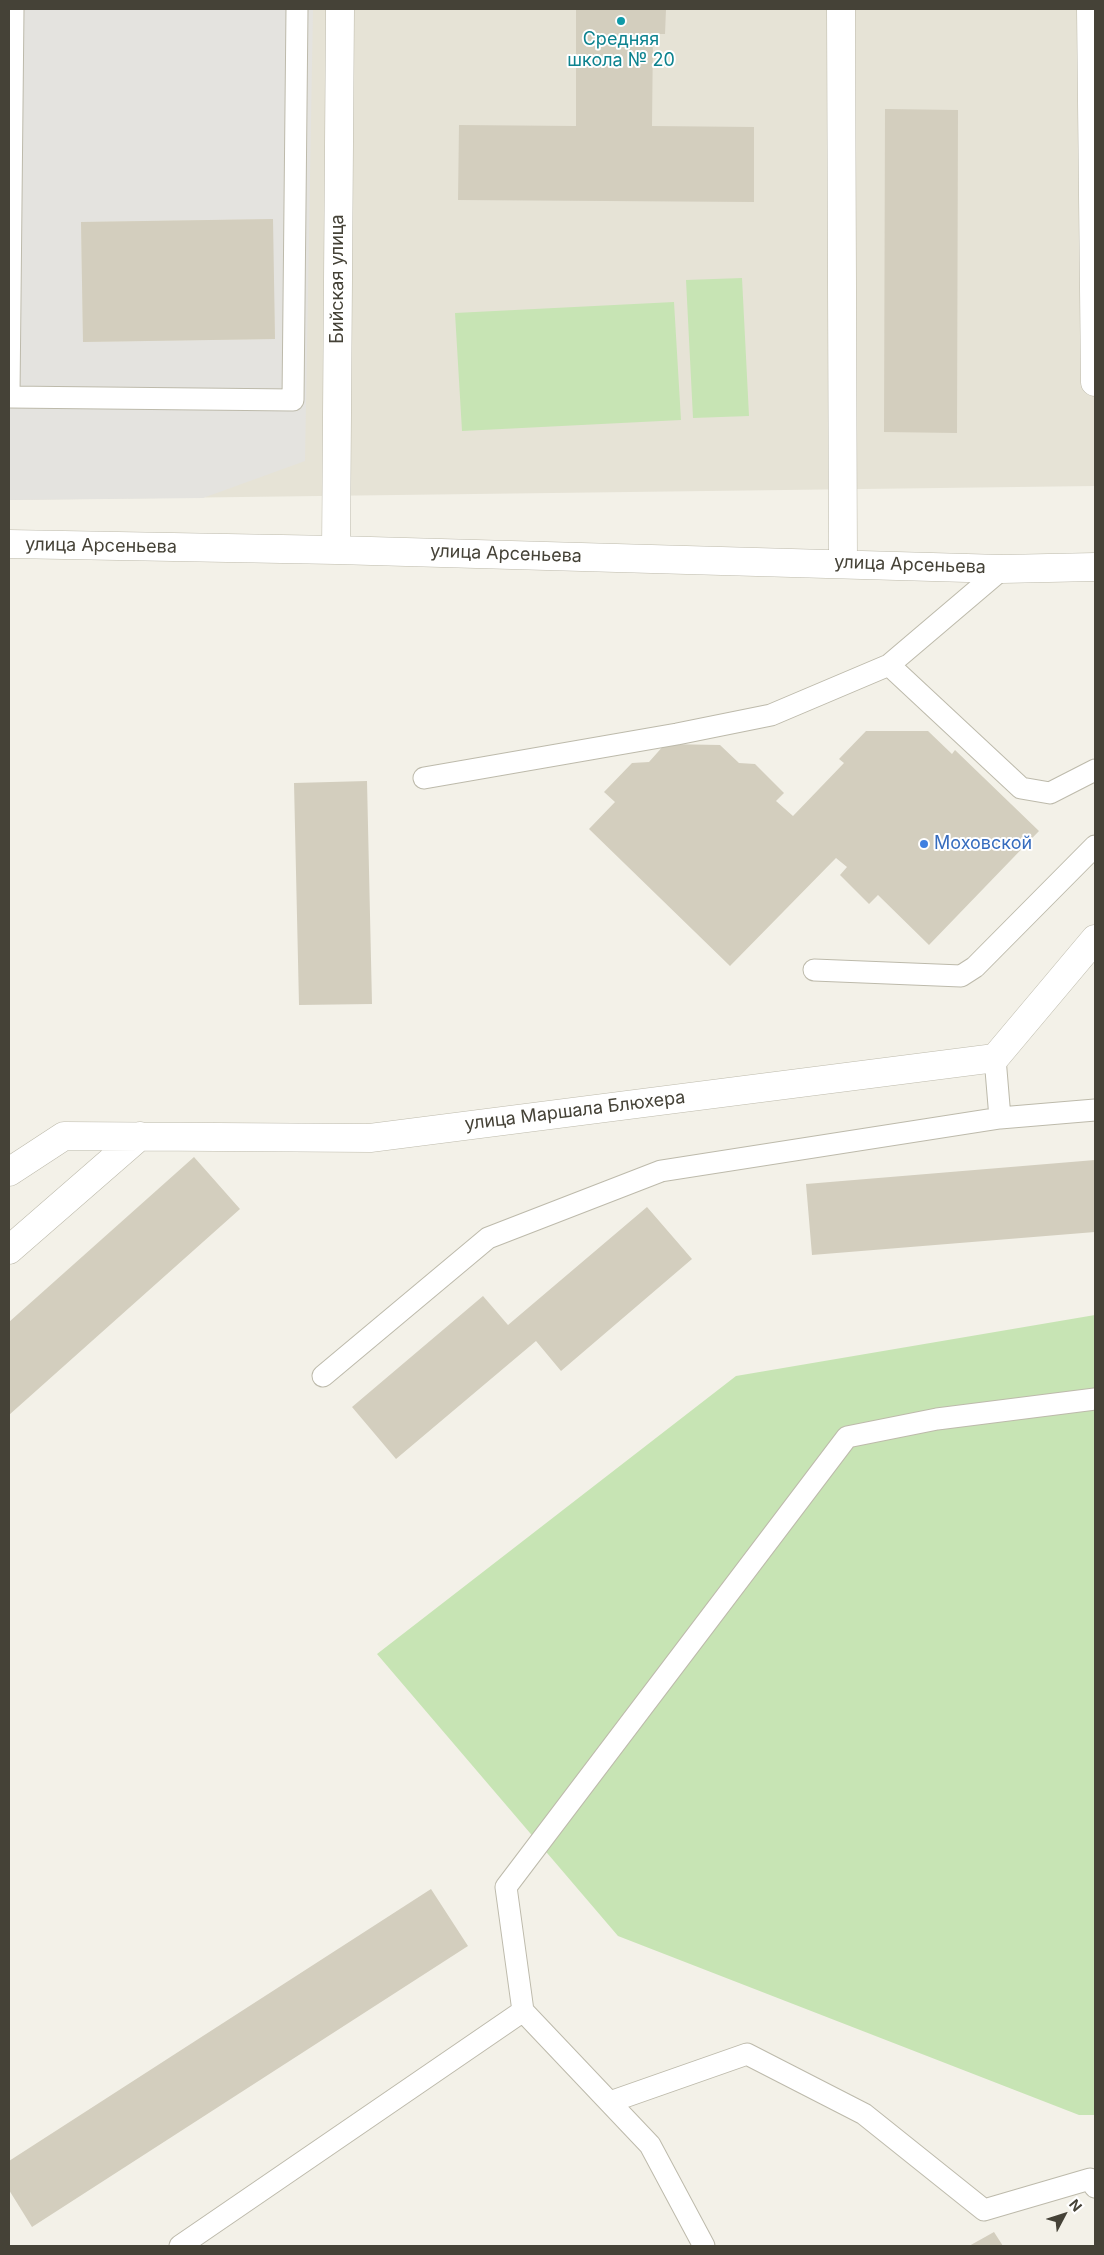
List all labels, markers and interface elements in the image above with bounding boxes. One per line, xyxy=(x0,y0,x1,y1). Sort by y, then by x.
marker: Средняя школа № 20 xyxy=(615,15,627,27)
place label: Средняя школа № 20 xyxy=(567,29,675,72)
street label: Бийская улица xyxy=(327,214,349,344)
street label: улица Арсеньева xyxy=(25,534,177,558)
street label: улица Арсеньева xyxy=(430,541,582,567)
street label: улица Арсеньева xyxy=(834,552,986,578)
place label: Моховской xyxy=(934,833,1032,855)
marker: Моховской xyxy=(918,838,930,850)
street label: улица Маршала Блюхера xyxy=(464,1087,686,1135)
north arrow xyxy=(1039,2190,1089,2240)
text: N xyxy=(1066,2195,1086,2215)

